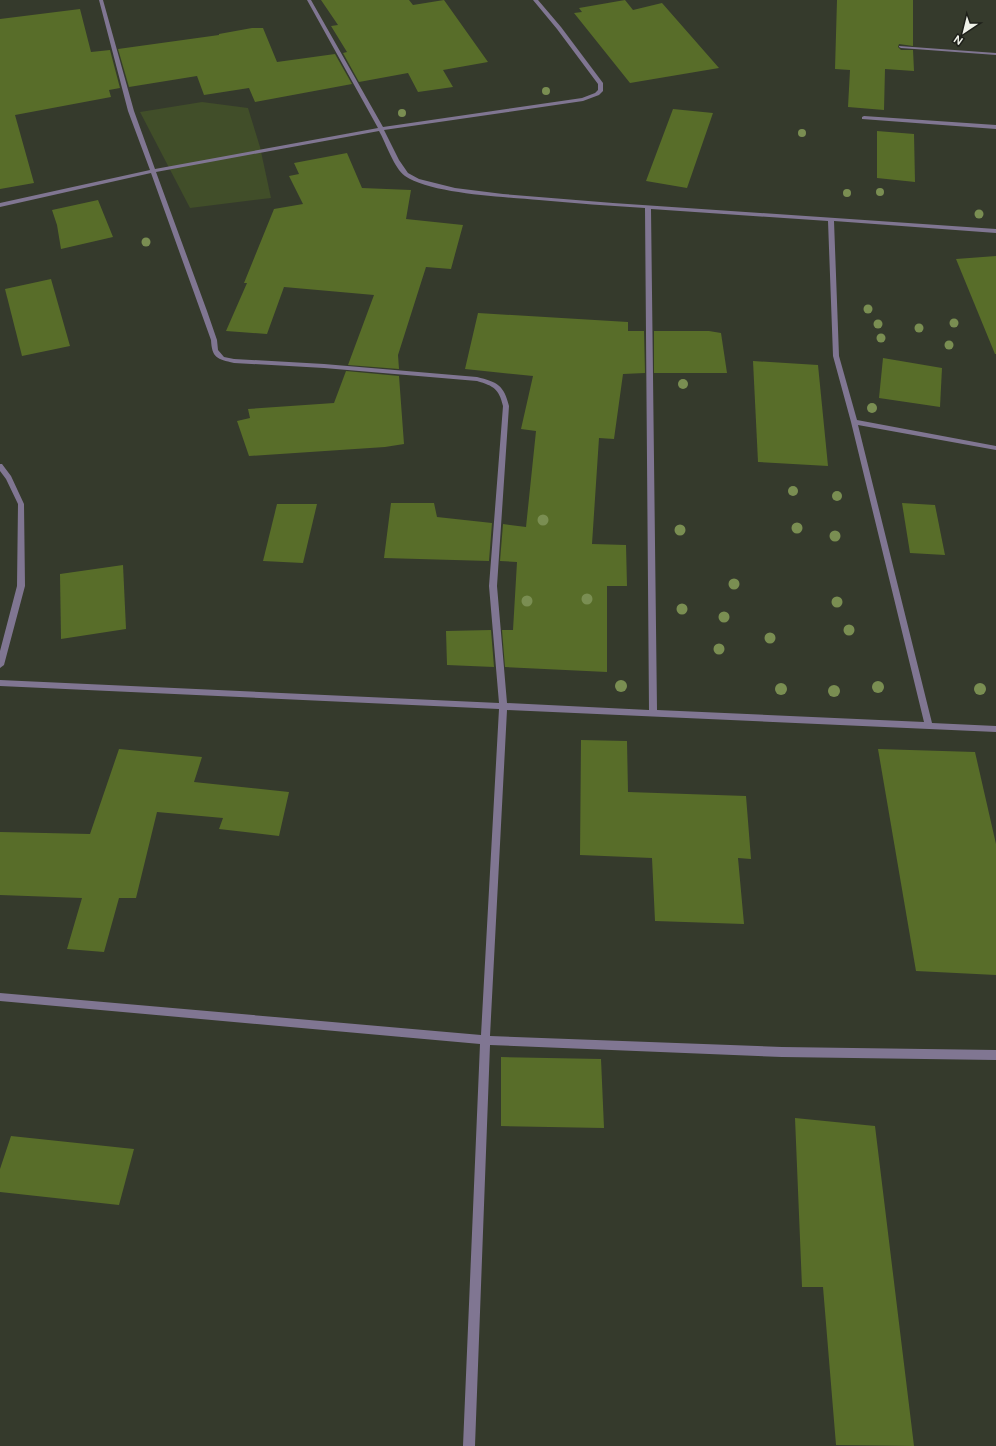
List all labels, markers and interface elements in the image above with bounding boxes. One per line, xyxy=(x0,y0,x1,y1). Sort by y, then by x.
north arrow xyxy=(944,12,984,52)
text: N xyxy=(951,32,966,48)

